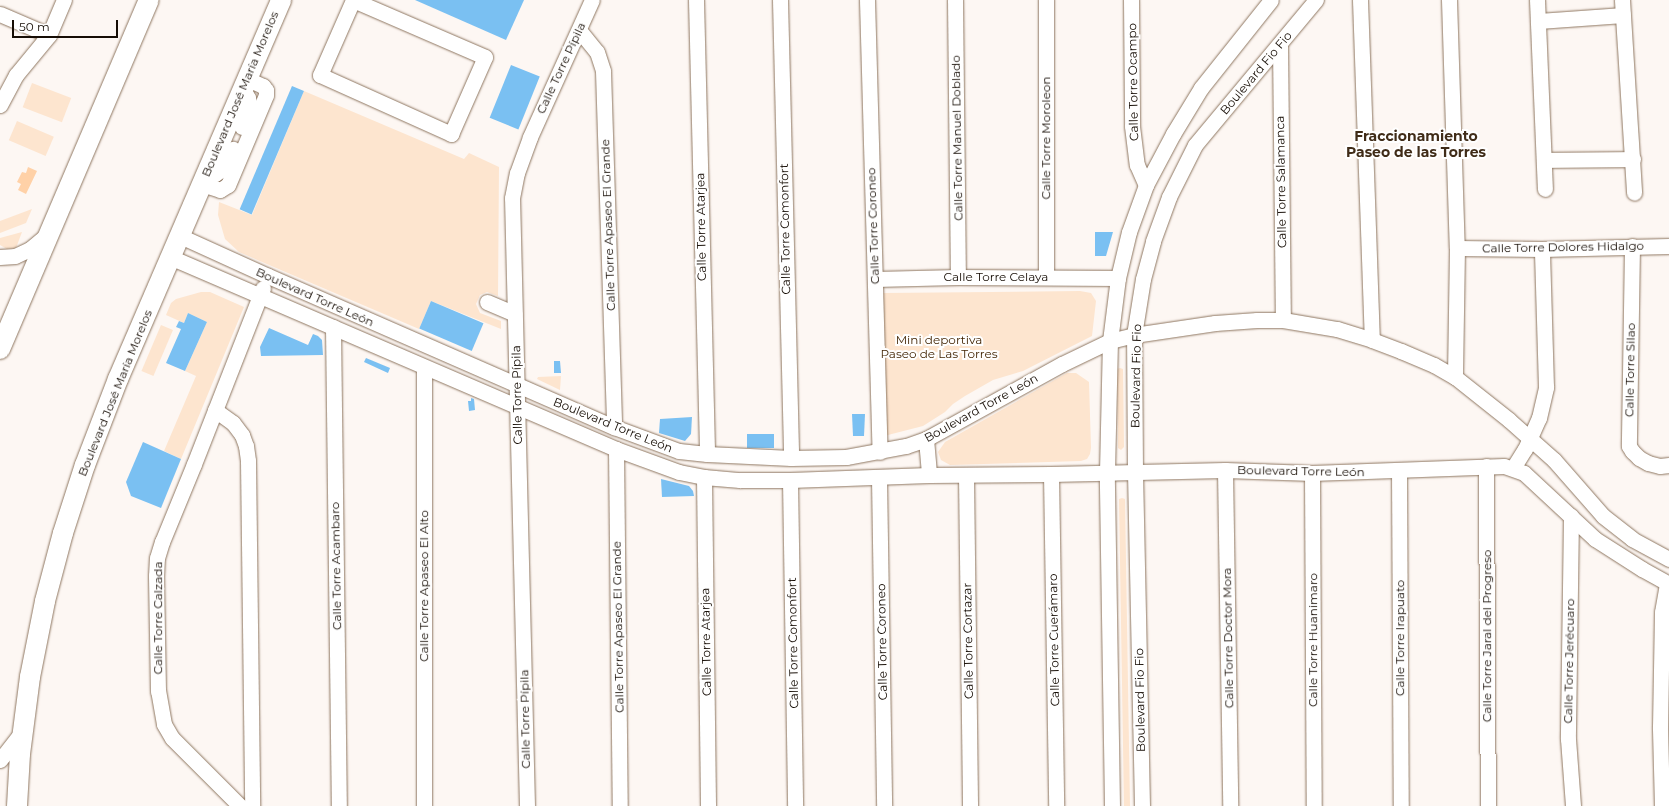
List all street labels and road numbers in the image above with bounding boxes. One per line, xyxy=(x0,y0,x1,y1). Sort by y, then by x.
street label: Boulevard José María Morelos xyxy=(199,9,281,179)
street label: Calle Torre Pípila xyxy=(533,20,589,116)
street label: Calle Torre Ocampo xyxy=(1125,23,1141,141)
street label: Boulevard Fio Fio xyxy=(1217,28,1295,118)
street label: Calle Torre Manuel Doblado xyxy=(948,55,966,221)
street label: Calle Torre Moroleon xyxy=(1039,76,1053,200)
street label: Calle Torre Salamanca xyxy=(1273,116,1289,248)
street label: Calle Torre Apaseo El Grande xyxy=(598,139,618,311)
street label: Calle Torre Comonfort xyxy=(777,163,793,295)
street label: Calle Torre Coroneo xyxy=(864,167,882,285)
street label: Calle Torre Atarjea xyxy=(693,173,709,281)
street label: Calle Torre Dolores Hidalgo xyxy=(1482,238,1644,256)
street label: Boulevard Torre León xyxy=(254,264,376,330)
street label: Calle Torre Celaya xyxy=(944,270,1048,284)
street label: Boulevard José María Morelos xyxy=(75,308,155,478)
street label: Calle Torre Silao xyxy=(1622,323,1638,417)
street label: Boulevard Fio Fio xyxy=(1128,324,1144,428)
street label: Calle Torre Pípila xyxy=(509,345,525,445)
street label: Boulevard Torre León xyxy=(922,371,1040,445)
street label: Boulevard Torre León xyxy=(551,394,675,456)
street label: Boulevard Torre León xyxy=(1237,463,1365,479)
street label: Calle Torre Acambaro xyxy=(328,502,344,630)
street label: Calle Torre Apaseo El Alto xyxy=(417,510,431,662)
street label: Calle Torre Apaseo El Grande xyxy=(609,541,627,713)
street label: Calle Torre Jaral del Progreso xyxy=(1480,550,1494,722)
street label: Calle Torre Calzada xyxy=(151,561,165,675)
street label: Calle Torre Doctor Mora xyxy=(1220,568,1236,708)
street label: Calle Torre Cuerámaro xyxy=(1046,573,1062,707)
street label: Calle Torre Huanimaro xyxy=(1306,573,1320,707)
street label: Calle Torre Comonfort xyxy=(785,577,801,709)
street label: Calle Torre Irapuato xyxy=(1393,580,1407,696)
street label: Calle Torre Cortazar xyxy=(960,583,976,699)
street label: Calle Torre Coroneo xyxy=(874,584,890,700)
street label: Calle Torre Atarjea xyxy=(698,588,714,696)
street label: Calle Torre Jerécuaro xyxy=(1561,598,1577,724)
street label: Boulevard Fio Fio xyxy=(1132,648,1148,752)
street label: Calle Torre Pípila xyxy=(517,669,533,769)

